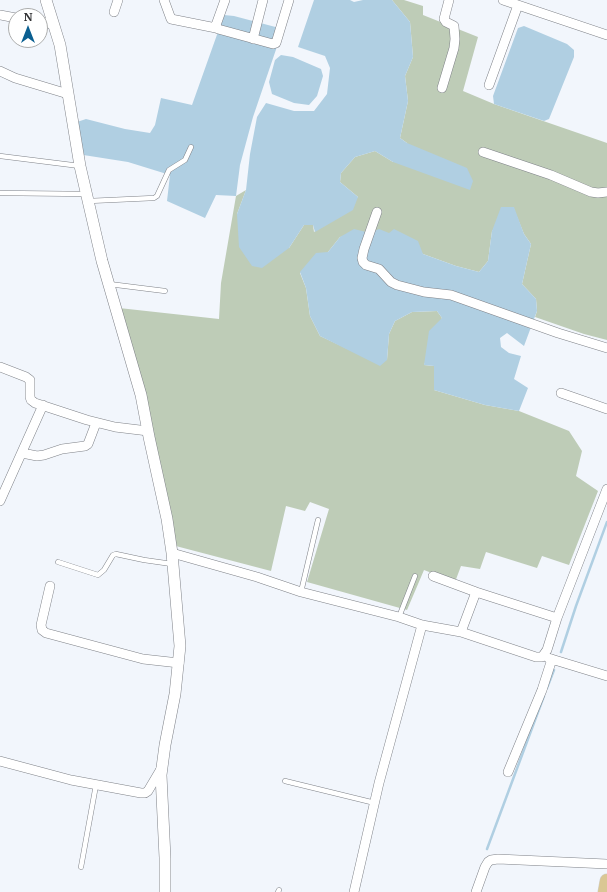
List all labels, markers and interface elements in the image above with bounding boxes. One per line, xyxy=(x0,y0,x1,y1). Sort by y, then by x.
north arrow xyxy=(8,8,48,48)
text: N xyxy=(24,10,32,24)

